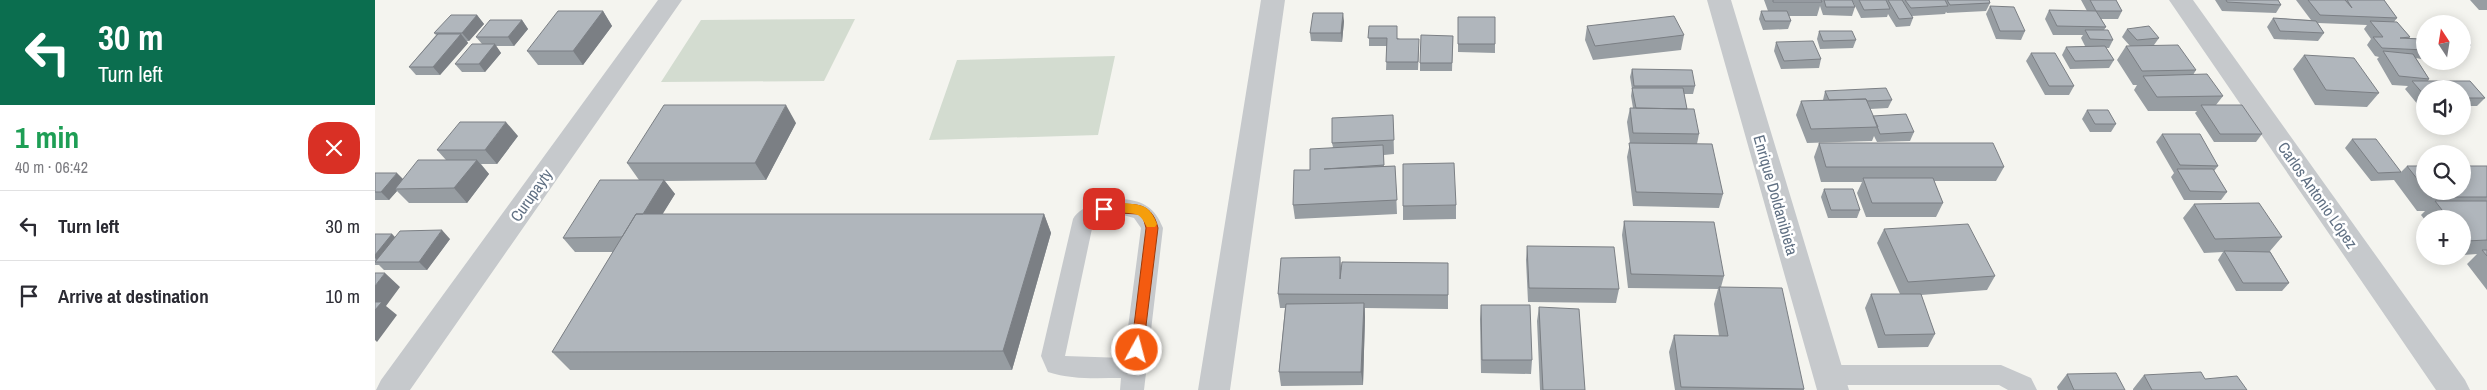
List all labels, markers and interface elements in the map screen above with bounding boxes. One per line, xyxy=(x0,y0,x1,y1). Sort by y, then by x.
text: 30 m xyxy=(98,14,163,61)
north arrow xyxy=(2416,15,2471,70)
map controls xyxy=(2416,15,2471,265)
icon: left xyxy=(15,20,80,85)
text: Turn left xyxy=(98,59,163,89)
button: sound xyxy=(2416,80,2471,135)
text: 1 min xyxy=(15,117,79,157)
button: close xyxy=(308,122,360,174)
street label: Enrique Doldanibieta xyxy=(1748,132,1804,258)
street label: Carlos Antonio López xyxy=(2273,137,2363,253)
button: search xyxy=(2416,145,2471,200)
text: 40 m · 06:42 xyxy=(15,156,88,178)
street label: Curupayty xyxy=(505,164,557,226)
pin xyxy=(1083,188,1125,230)
icon: arrive xyxy=(1090,195,1118,223)
button: + xyxy=(2416,210,2471,265)
icon: left xyxy=(15,212,43,240)
text: Turn left xyxy=(58,213,119,239)
text: 30 m xyxy=(325,213,360,239)
icon: arrive xyxy=(15,282,43,310)
text: Arrive at destination xyxy=(58,283,209,309)
text: 10 m xyxy=(325,283,360,309)
position arrow xyxy=(1110,323,1162,375)

